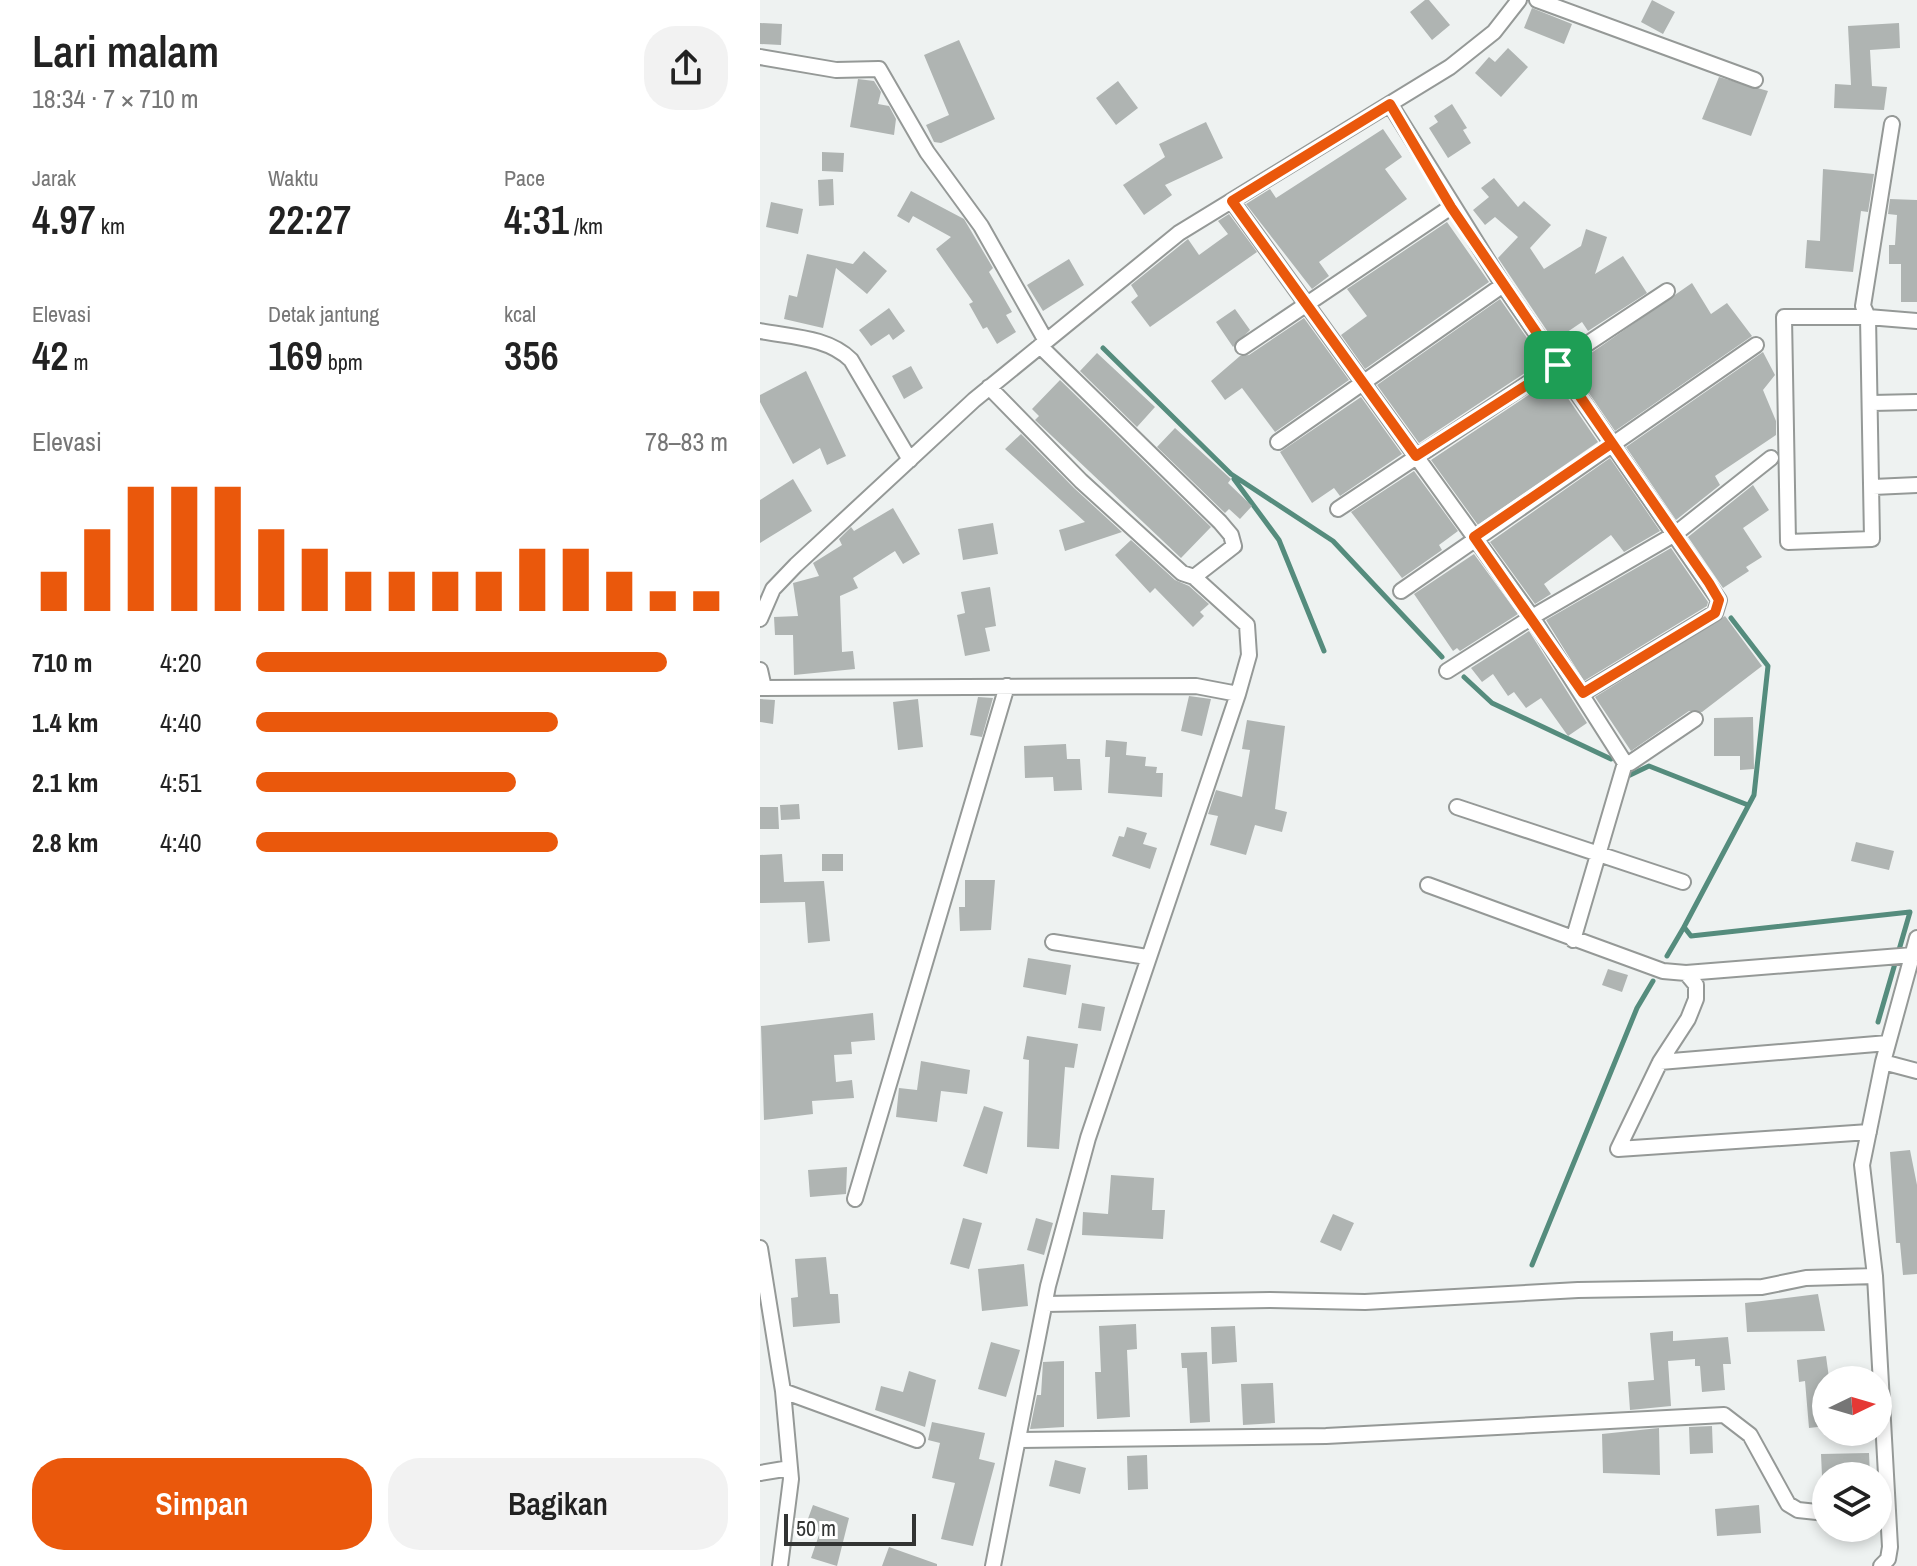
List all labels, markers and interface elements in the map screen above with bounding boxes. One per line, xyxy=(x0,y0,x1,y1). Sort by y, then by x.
text: Lari malam xyxy=(32,21,219,81)
button: share xyxy=(644,26,728,110)
text: 18:34 · 7 × 710 m xyxy=(32,81,199,116)
text: Jarak xyxy=(32,163,76,193)
text: Waktu xyxy=(268,163,318,193)
text: Pace xyxy=(504,163,545,193)
text: 4.97 xyxy=(32,193,96,246)
text: 22:27 xyxy=(268,193,351,246)
text: 4:31 xyxy=(504,193,569,246)
text: km xyxy=(96,211,125,241)
text: /km xyxy=(569,211,603,241)
text: Elevasi xyxy=(32,299,91,329)
text: Detak jantung xyxy=(268,299,379,329)
text: kcal xyxy=(504,299,536,329)
text: 42 xyxy=(32,329,68,382)
text: 169 xyxy=(268,329,323,382)
text: 356 xyxy=(504,329,559,382)
pin xyxy=(1524,331,1592,399)
icon: arrive xyxy=(1536,343,1580,387)
text: m xyxy=(68,347,89,377)
text: bpm xyxy=(323,347,363,377)
text: Elevasi xyxy=(32,424,102,459)
text: 78–83 m xyxy=(645,424,728,459)
text: 710 m xyxy=(32,645,92,680)
text: 4:20 xyxy=(160,645,202,680)
text: 1.4 km xyxy=(32,705,98,740)
text: 4:40 xyxy=(160,705,202,740)
text: 2.1 km xyxy=(32,765,98,800)
text: 4:51 xyxy=(160,765,202,800)
text: 2.8 km xyxy=(32,825,98,860)
text: 4:40 xyxy=(160,825,202,860)
north arrow xyxy=(1812,1366,1892,1446)
map controls xyxy=(1812,1366,1892,1542)
button: Simpan xyxy=(32,1458,372,1550)
button: Bagikan xyxy=(388,1458,728,1550)
button: layers xyxy=(1812,1462,1892,1542)
scale bar xyxy=(784,1510,916,1546)
text: 50 m xyxy=(796,1513,836,1543)

